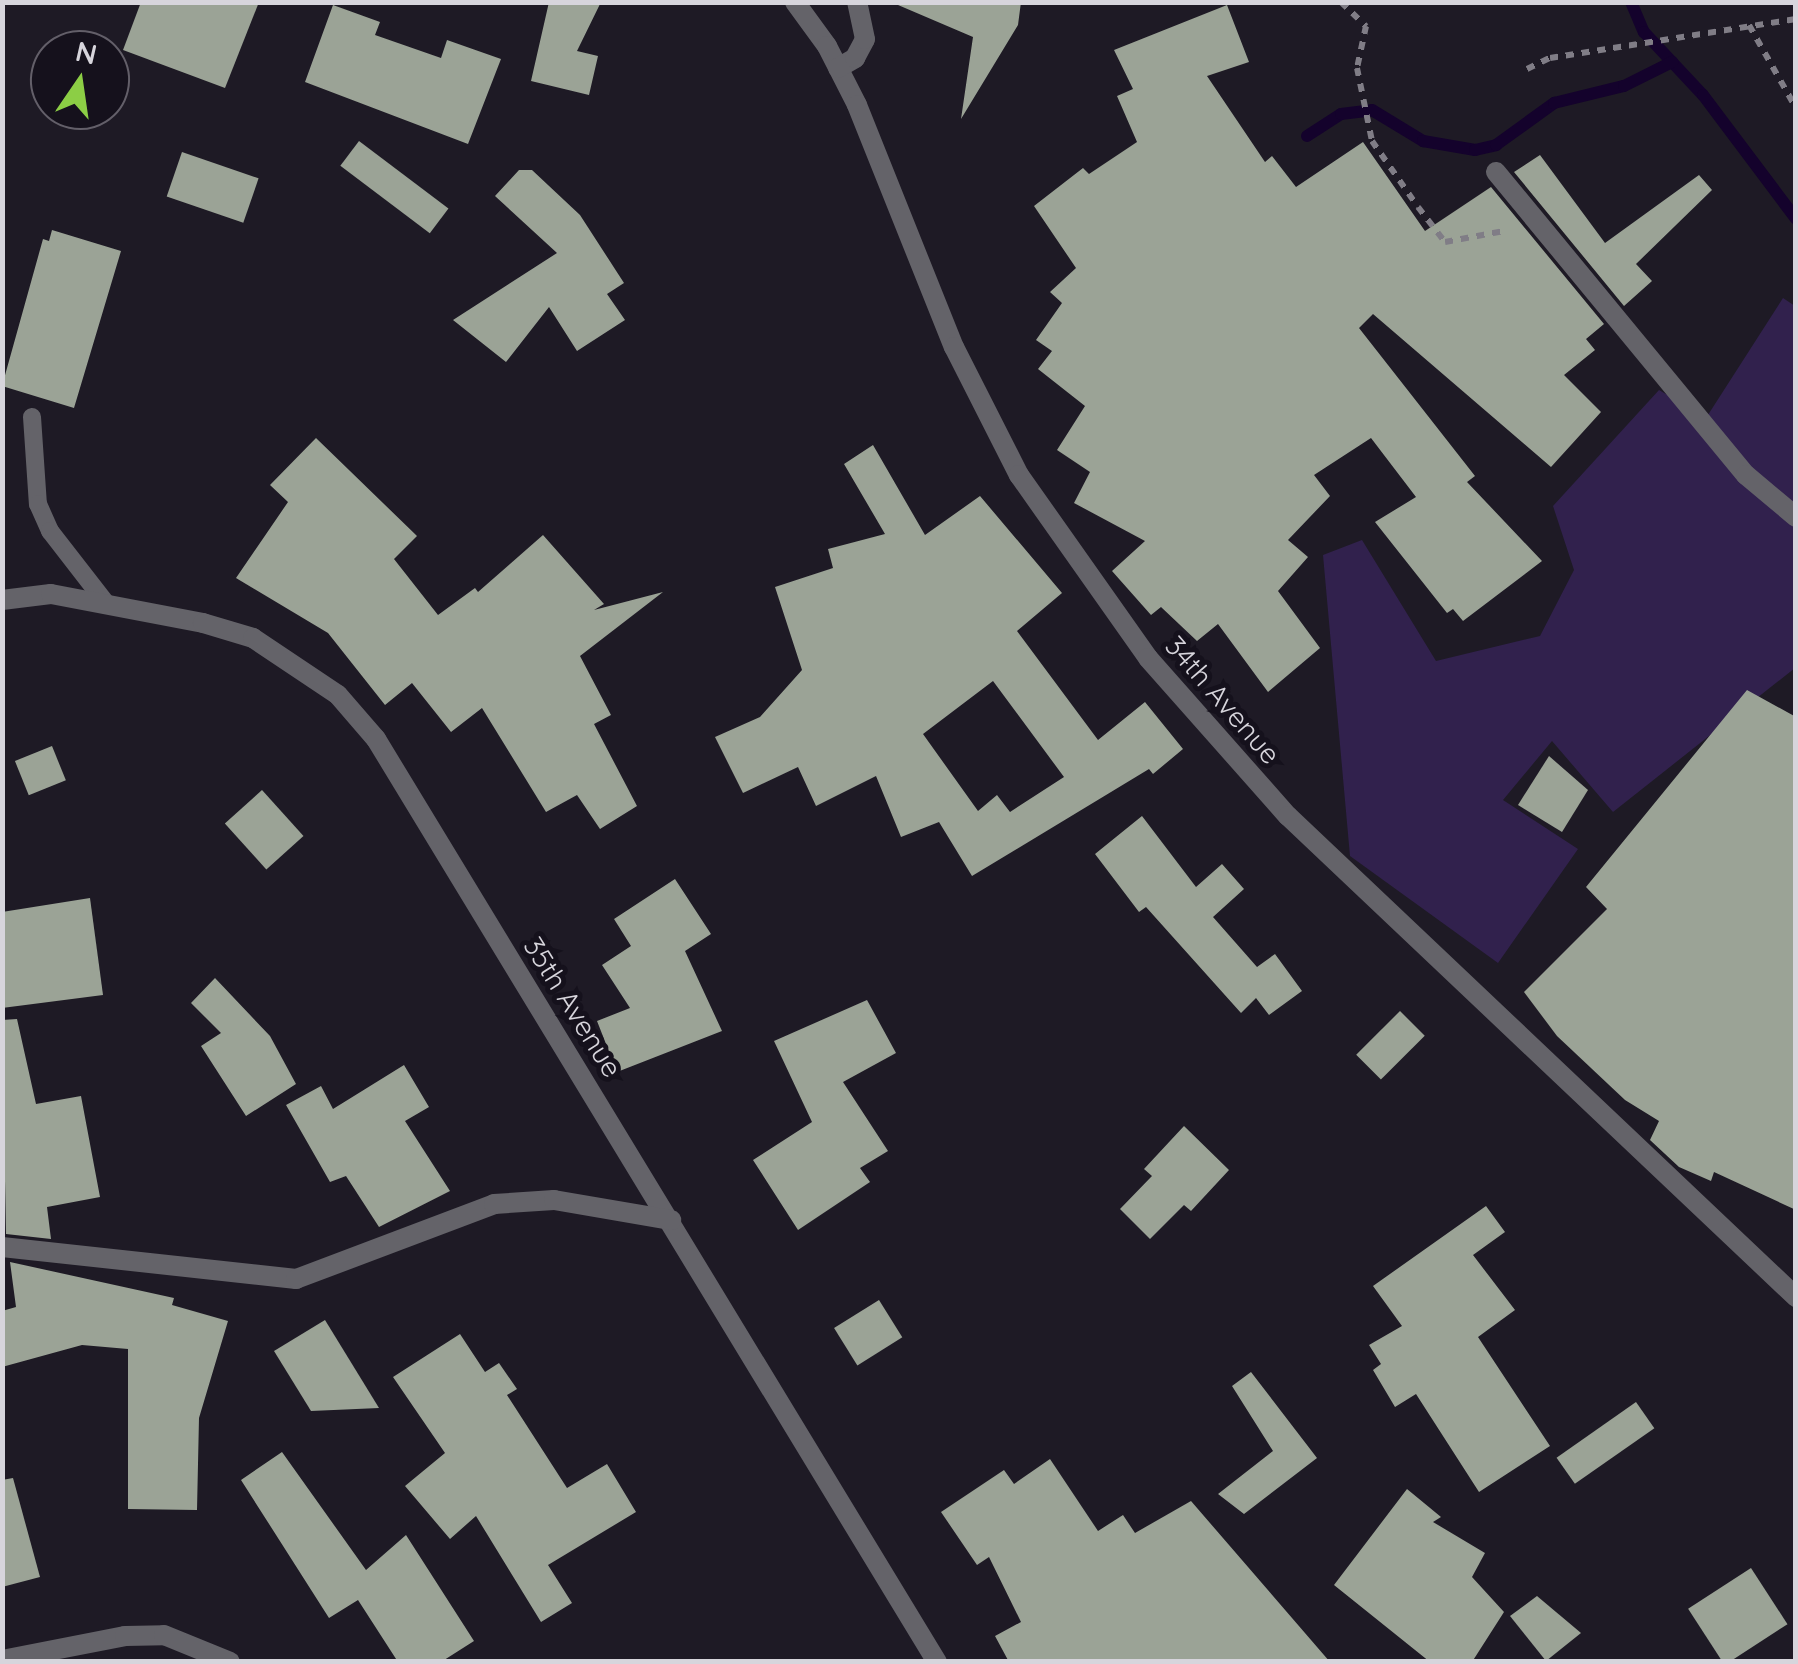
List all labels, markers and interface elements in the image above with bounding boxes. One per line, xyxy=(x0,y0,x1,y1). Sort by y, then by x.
north arrow xyxy=(30,30,130,130)
text: N xyxy=(72,33,100,72)
street label: 34th Avenue xyxy=(1158,629,1288,771)
street label: 35th Avenue xyxy=(517,931,629,1083)

